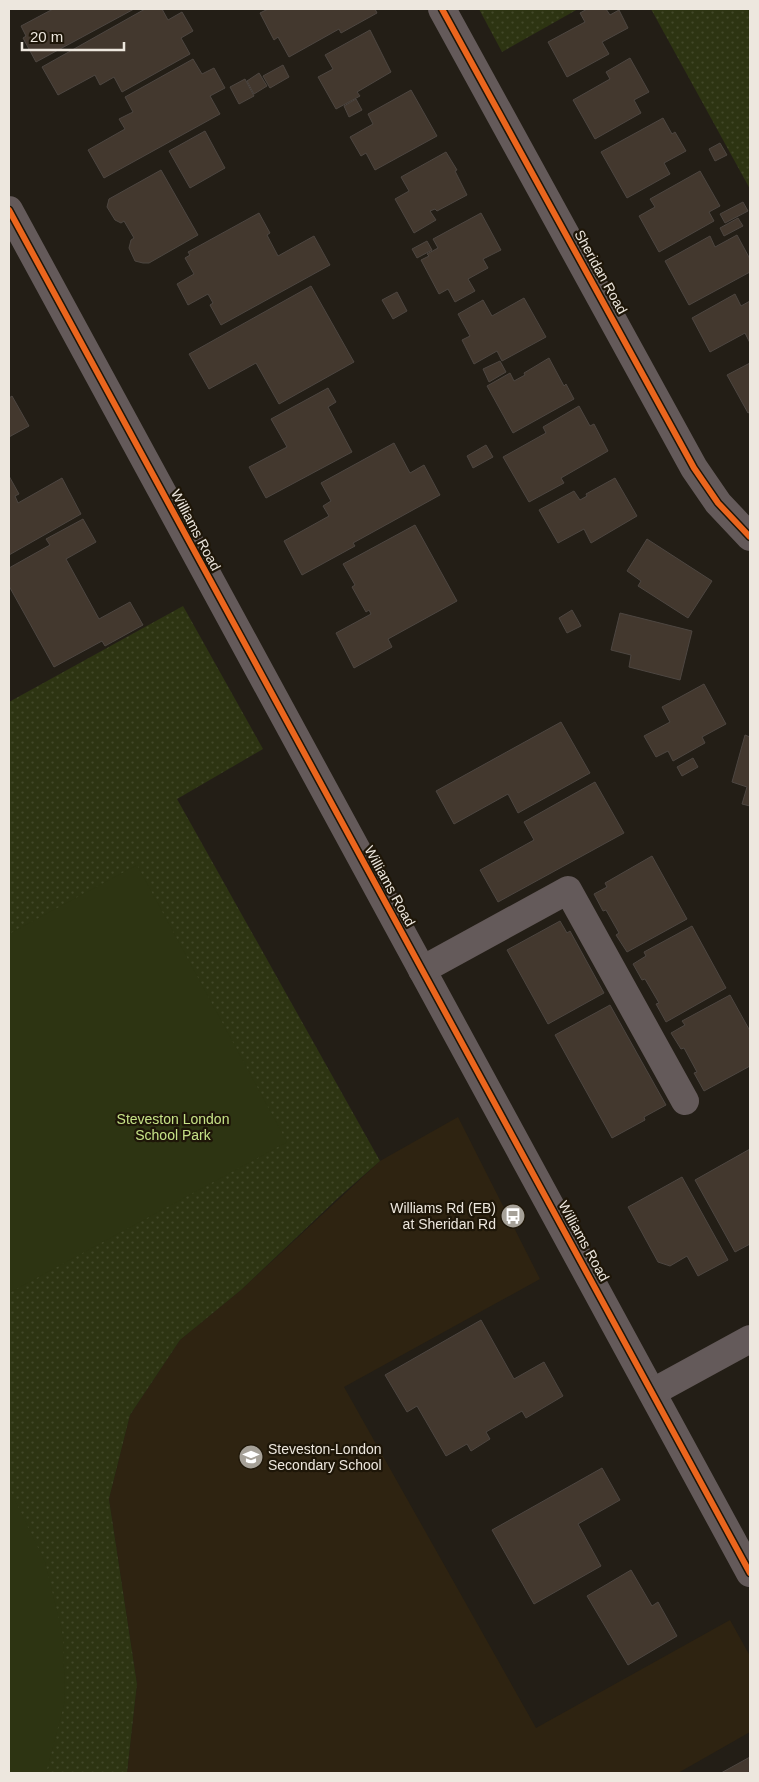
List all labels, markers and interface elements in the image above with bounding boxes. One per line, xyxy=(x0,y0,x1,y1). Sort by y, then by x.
scale bar xyxy=(22,20,125,52)
text: 20 m xyxy=(30,28,63,45)
street label: Sheridan Road xyxy=(571,227,631,317)
street label: Williams Road xyxy=(168,487,224,573)
street label: Williams Road xyxy=(361,843,419,929)
park label: Steveston London School Park xyxy=(117,1111,229,1143)
street label: Williams Road xyxy=(555,1198,613,1284)
place label: Williams Rd (EB) at Sheridan Rd xyxy=(390,1200,496,1232)
bus stop icon: Williams Rd (EB) at Sheridan Rd xyxy=(500,1203,526,1229)
place label: Steveston-London Secondary School xyxy=(268,1441,382,1473)
school or university icon: Steveston-London Secondary School xyxy=(238,1444,264,1470)

